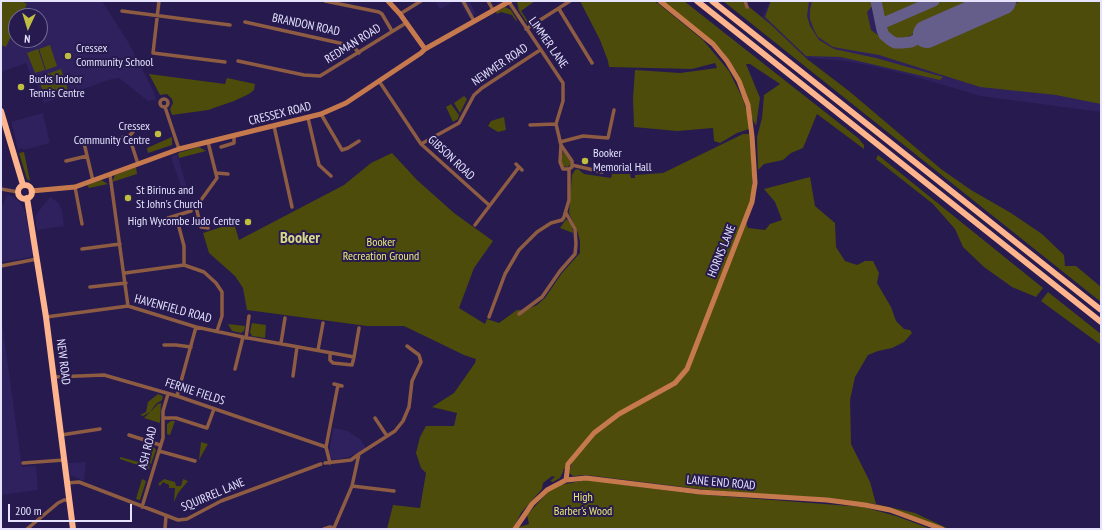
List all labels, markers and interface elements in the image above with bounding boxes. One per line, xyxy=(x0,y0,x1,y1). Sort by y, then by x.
north arrow xyxy=(8,8,48,48)
street label: BRANDON ROAD xyxy=(271,11,341,39)
street label: LIMMER LANE xyxy=(525,15,571,71)
street label: REDMAN ROAD xyxy=(322,21,384,67)
text: N xyxy=(24,32,31,46)
street label: NEWMER ROAD xyxy=(469,41,531,89)
place label: Cressex Community School xyxy=(76,42,153,70)
marker: Cressex Community School xyxy=(63,51,73,61)
place label: Bucks Indoor Tennis Centre xyxy=(29,73,85,101)
marker: Bucks Indoor Tennis Centre xyxy=(16,82,26,92)
street label: CRESSEX ROAD xyxy=(247,99,313,129)
place label: Cressex Community Centre xyxy=(74,120,150,148)
marker: Cressex Community Centre xyxy=(153,129,163,139)
street label: GIBSON ROAD xyxy=(425,133,477,183)
place label: Booker Memorial Hall xyxy=(593,147,651,175)
marker: Booker Memorial Hall xyxy=(580,156,590,166)
place label: St Birinus and St John's Church xyxy=(136,184,203,212)
marker: St Birinus and St John's Church xyxy=(123,193,133,203)
place label: High Wycombe Judo Centre xyxy=(128,215,240,229)
marker: High Wycombe Judo Centre xyxy=(243,217,253,227)
street label: HORNS LANE xyxy=(705,223,739,279)
district label: Booker xyxy=(280,228,320,248)
park label: Booker Recreation Ground xyxy=(343,236,419,264)
street label: HAVENFIELD ROAD xyxy=(133,292,213,326)
street label: NEW ROAD xyxy=(53,338,73,386)
street label: FERNIE FIELDS xyxy=(163,376,227,408)
street label: ASH ROAD xyxy=(136,425,160,471)
street label: LANE END ROAD xyxy=(686,473,756,493)
street label: SQUIRREL LANE xyxy=(179,475,247,515)
park label: High Barber's Wood xyxy=(554,491,612,519)
scale bar xyxy=(10,496,134,522)
text: 200 m xyxy=(15,503,42,518)

